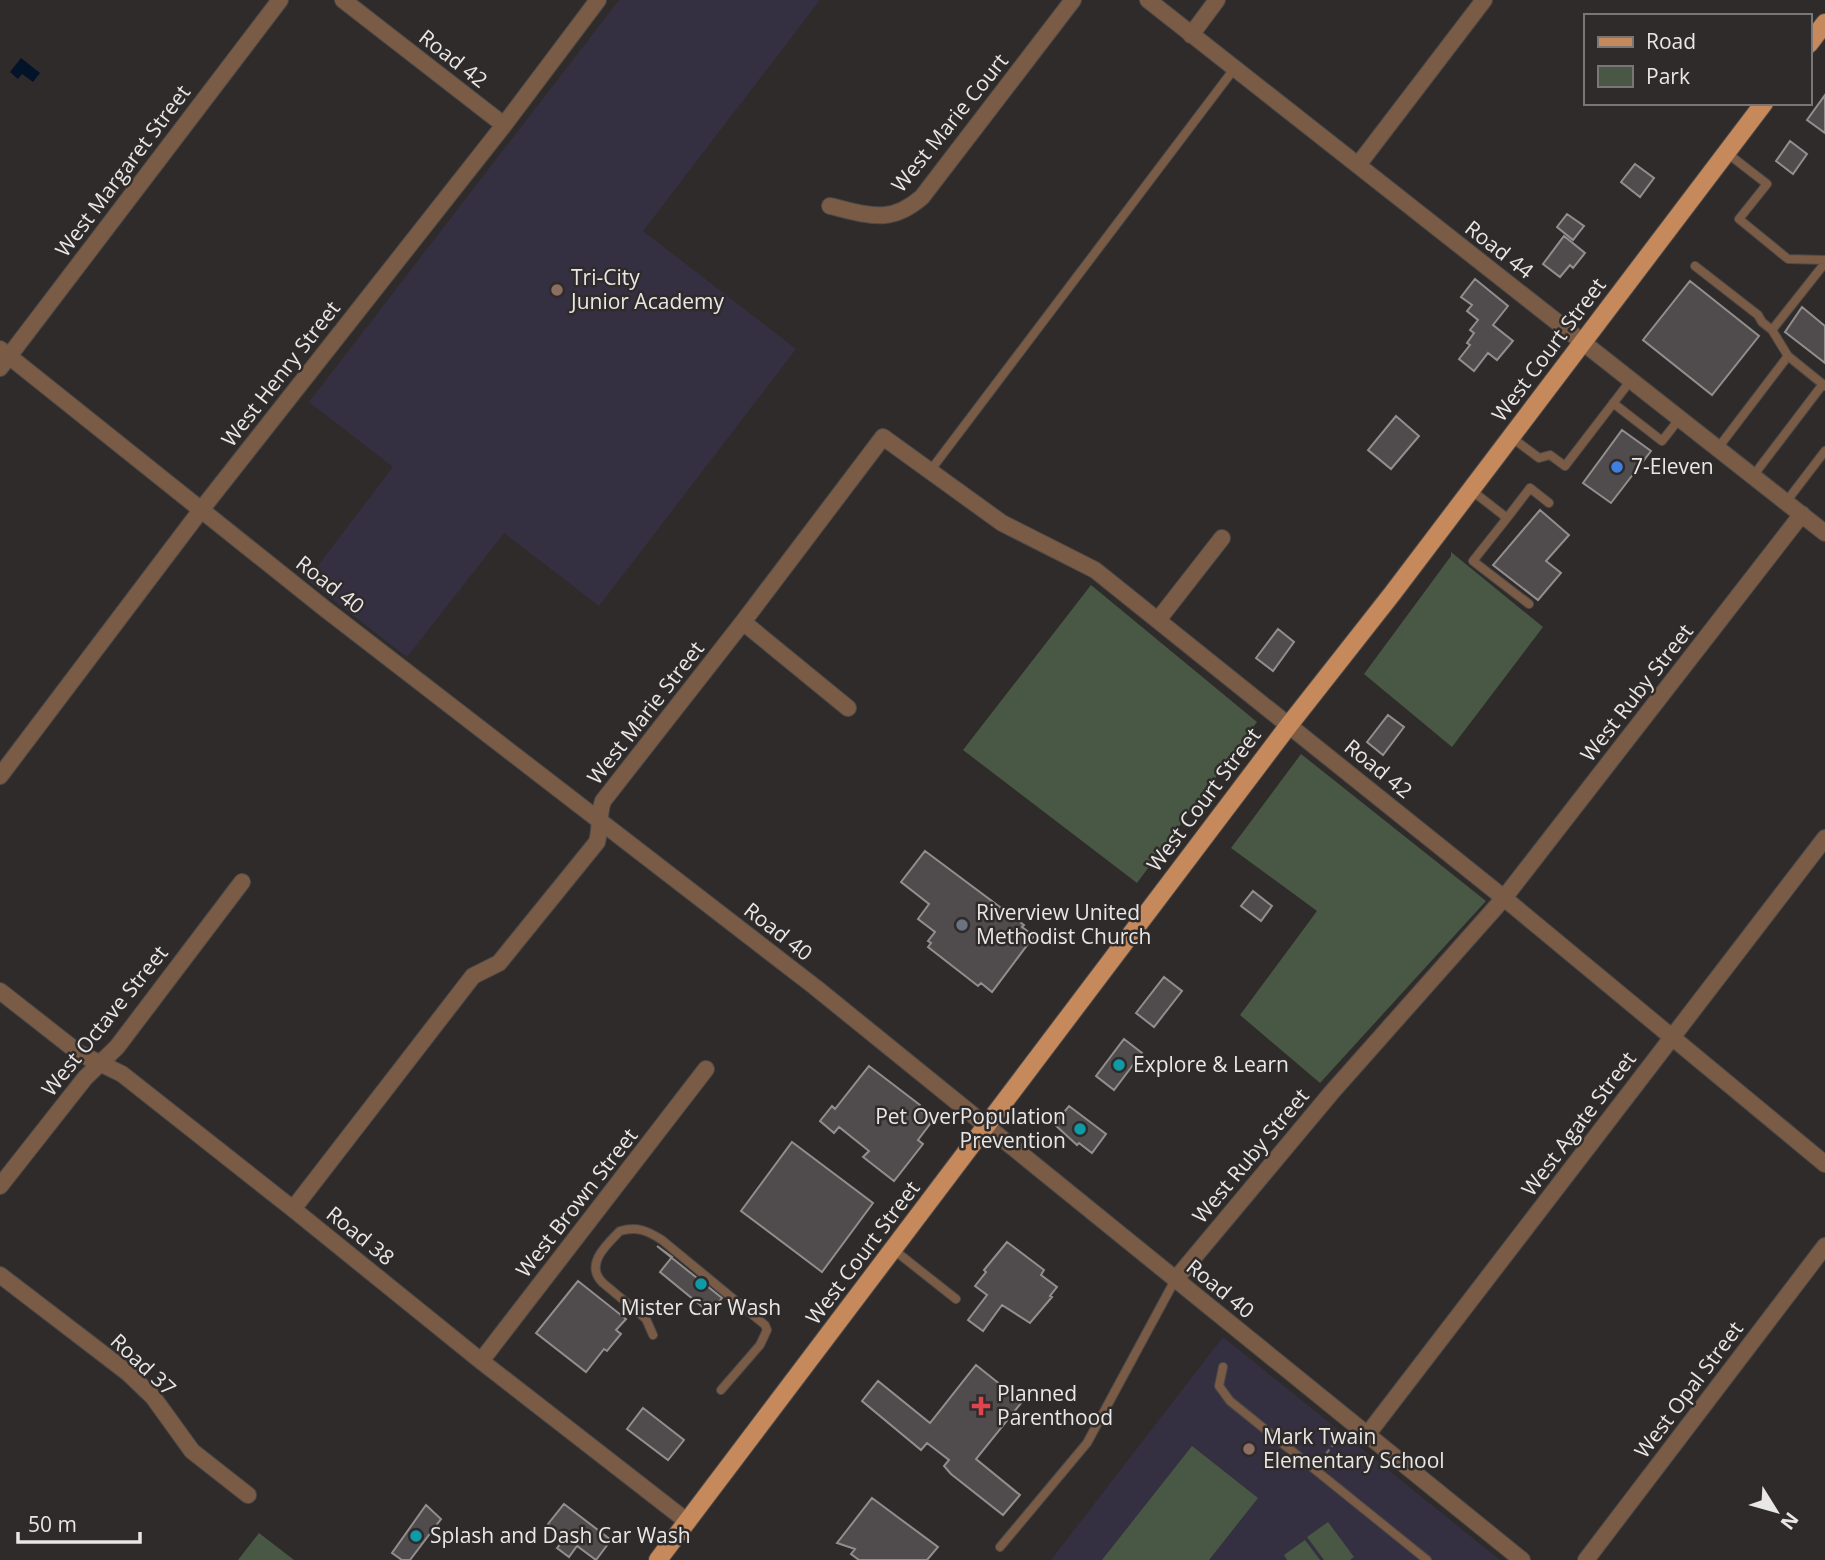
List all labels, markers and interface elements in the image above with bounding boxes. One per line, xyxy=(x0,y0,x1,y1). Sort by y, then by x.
legend xyxy=(1584,14,1811,105)
street label: Road 42 xyxy=(414,23,494,94)
text: Road xyxy=(1646,27,1696,55)
street label: West Marie Court xyxy=(885,47,1014,197)
text: Park xyxy=(1646,62,1690,90)
street label: West Margaret Street xyxy=(48,79,196,262)
street label: Road 44 xyxy=(1460,214,1540,285)
place label: Tri-City Junior Academy xyxy=(569,263,724,315)
street label: West Court Street xyxy=(1485,272,1611,427)
marker: Tri-City Junior Academy xyxy=(549,282,565,298)
street label: West Henry Street xyxy=(215,295,346,452)
place label: 7-Eleven xyxy=(1631,452,1714,480)
marker: 7-Eleven xyxy=(1609,459,1625,475)
street label: Road 40 xyxy=(291,549,371,620)
street label: West Ruby Street xyxy=(1574,618,1699,767)
street label: West Marie Street xyxy=(580,635,710,790)
street label: West Court Street xyxy=(1140,722,1266,877)
street label: Road 42 xyxy=(1339,732,1418,804)
street label: Road 40 xyxy=(739,896,819,967)
place label: Riverview United Methodist Church xyxy=(976,898,1151,950)
marker: Riverview United Methodist Church xyxy=(954,917,970,933)
street label: West Octave Street xyxy=(35,939,174,1101)
street label: West Agate Street xyxy=(1515,1046,1642,1201)
place label: Explore & Learn xyxy=(1133,1050,1289,1078)
marker: Explore & Learn xyxy=(1111,1057,1127,1073)
street label: West Ruby Street xyxy=(1186,1082,1315,1228)
place label: Pet OverPopulation Prevention xyxy=(875,1102,1066,1154)
marker: Pet OverPopulation Prevention xyxy=(1072,1121,1088,1137)
street label: West Brown Street xyxy=(509,1122,643,1283)
street label: West Court Street xyxy=(799,1175,925,1330)
street label: Road 38 xyxy=(321,1199,400,1271)
street label: Road 40 xyxy=(1181,1252,1260,1324)
marker: Mister Car Wash xyxy=(693,1276,709,1292)
place label: Mister Car Wash xyxy=(621,1293,781,1321)
street label: West Opal Street xyxy=(1628,1315,1749,1463)
street label: Road 37 xyxy=(105,1327,182,1402)
place label: Planned Parenthood xyxy=(997,1379,1113,1431)
marker: Planned Parenthood xyxy=(971,1396,991,1416)
place label: Mark Twain Elementary School xyxy=(1263,1422,1445,1474)
marker: Mark Twain Elementary School xyxy=(1241,1441,1257,1457)
north arrow xyxy=(1741,1476,1811,1546)
scale bar xyxy=(18,1500,140,1544)
text: N xyxy=(1775,1507,1805,1535)
text: 50 m xyxy=(28,1510,77,1538)
place label: Splash and Dash Car Wash xyxy=(430,1521,691,1549)
marker: Splash and Dash Car Wash xyxy=(408,1528,424,1544)

